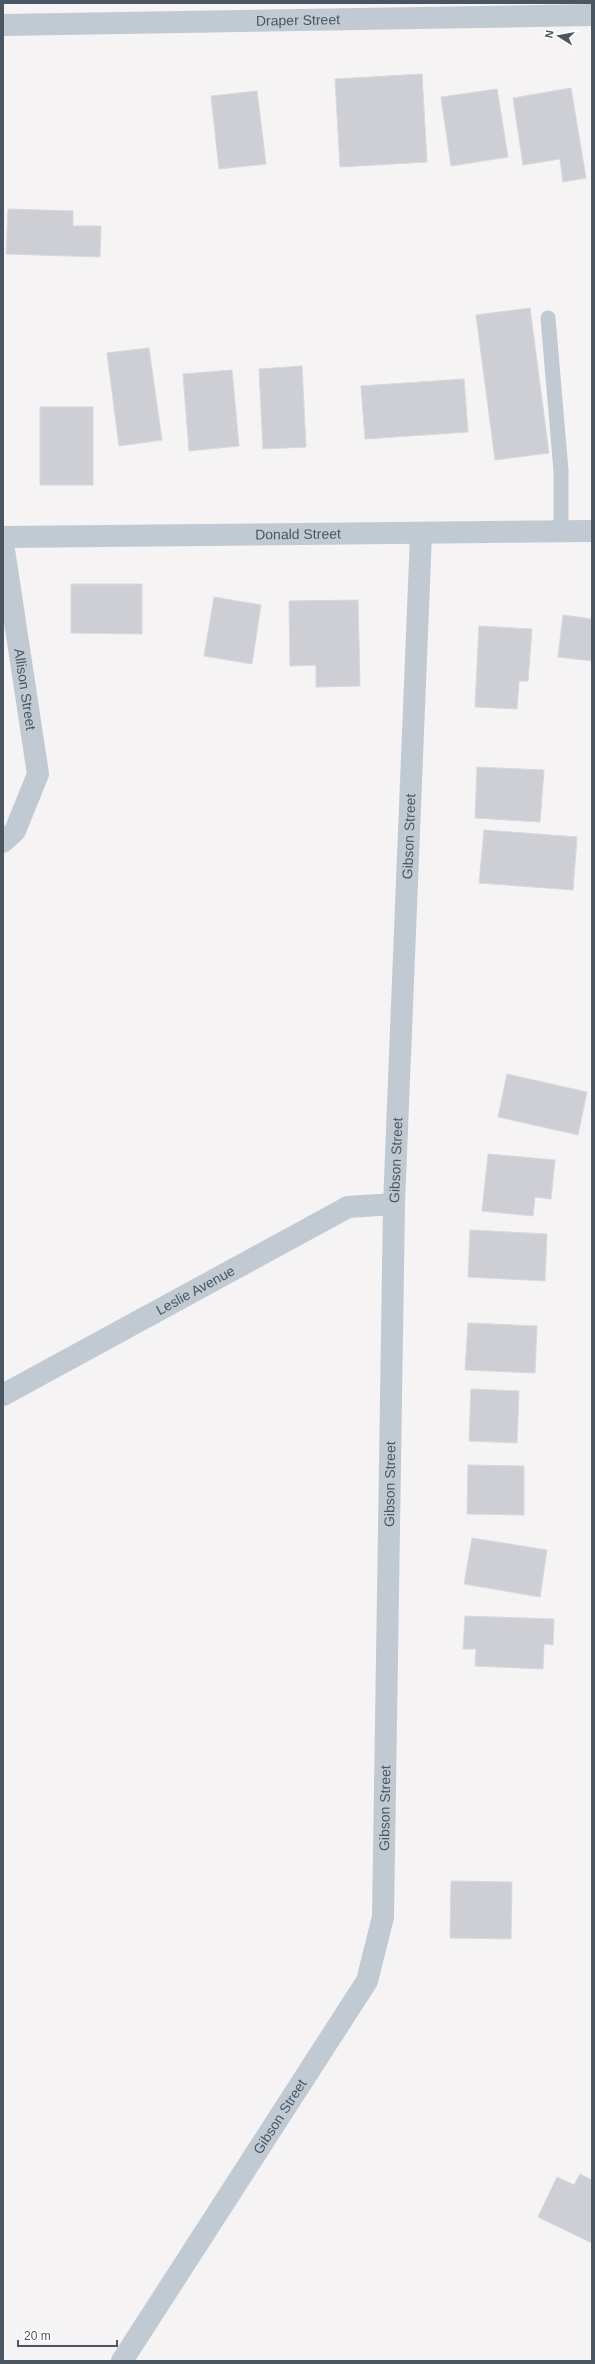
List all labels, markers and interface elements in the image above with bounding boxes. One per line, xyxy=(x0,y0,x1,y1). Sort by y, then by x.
street label: Draper Street xyxy=(256,11,340,29)
north arrow xyxy=(539,16,579,56)
text: N xyxy=(543,29,556,39)
street label: Donald Street xyxy=(255,526,341,542)
street label: Allison Street xyxy=(11,647,39,731)
street label: Gibson Street xyxy=(399,793,419,880)
street label: Gibson Street xyxy=(386,1117,405,1203)
street label: Leslie Avenue xyxy=(153,1262,238,1318)
street label: Gibson Street xyxy=(381,1441,398,1527)
street label: Gibson Street xyxy=(376,1765,393,1851)
street label: Gibson Street xyxy=(250,2076,310,2157)
scale bar xyxy=(18,2322,117,2348)
text: 20 m xyxy=(24,2329,51,2343)

